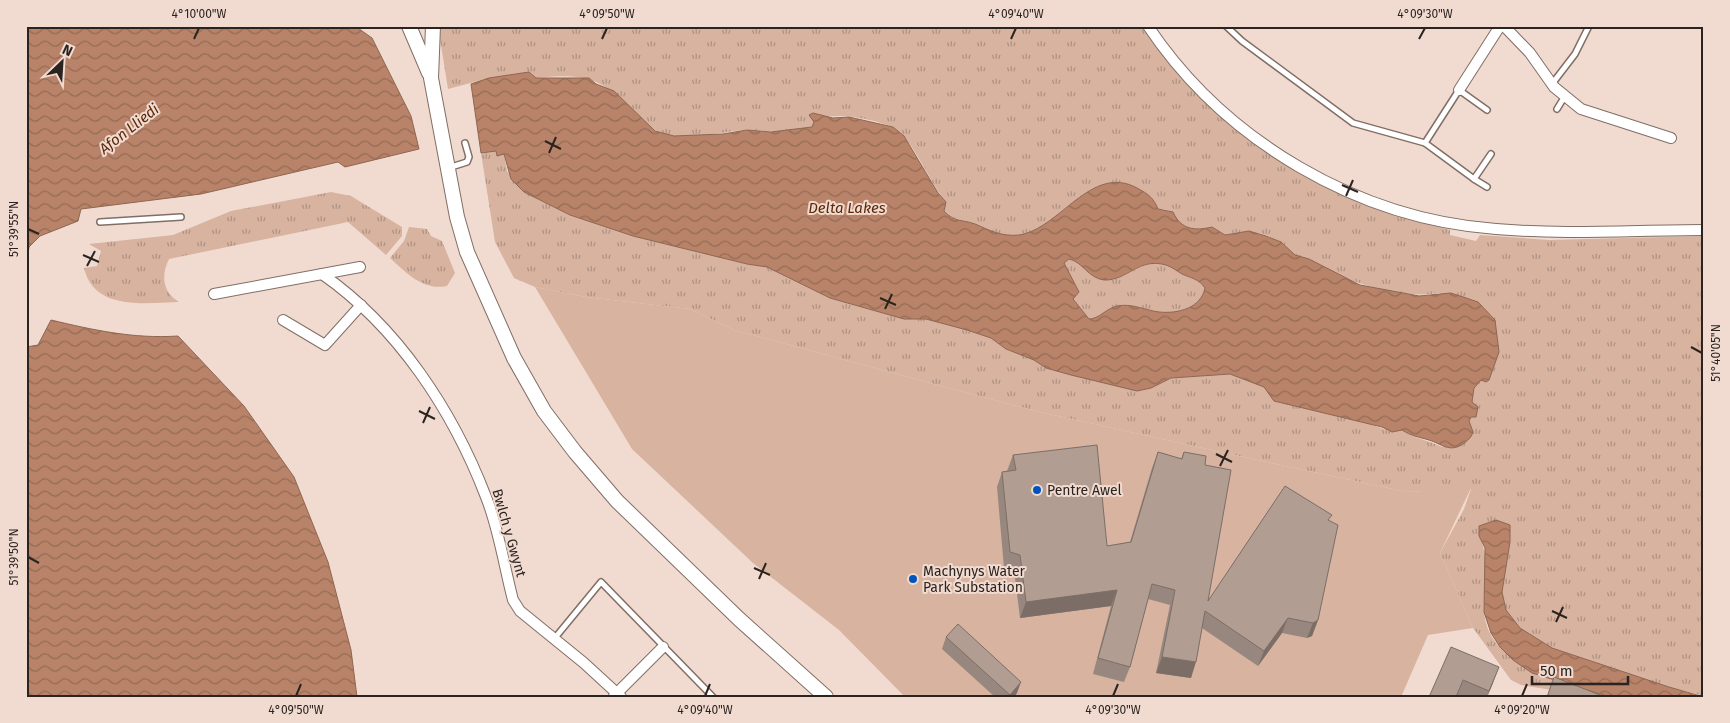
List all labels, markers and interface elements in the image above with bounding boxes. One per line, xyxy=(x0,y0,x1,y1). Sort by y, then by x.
text: 4°10'00"W xyxy=(172,7,227,21)
text: 4°09'50"W xyxy=(579,7,635,21)
text: 4°09'40"W xyxy=(988,7,1044,21)
text: 4°09'30"W xyxy=(1397,7,1453,21)
north arrow xyxy=(38,38,88,88)
text: N xyxy=(59,41,75,60)
water label: Afon Lliedi xyxy=(95,100,162,159)
water label: Delta Lakes xyxy=(808,199,886,217)
text: 51°39'55"N xyxy=(7,201,21,257)
text: 51°40'05"N xyxy=(1709,324,1723,382)
place label: Pentre Awel xyxy=(1047,482,1122,499)
marker: Pentre Awel xyxy=(1031,484,1043,496)
street label: Bwlch y Gwynt xyxy=(488,487,530,580)
text: 51°39'50"N xyxy=(7,528,21,586)
place label: Machynys Water Park Substation xyxy=(923,563,1026,596)
marker: Machynys Water Park Substation xyxy=(907,573,919,585)
scale bar xyxy=(1532,653,1629,685)
text: 50 m xyxy=(1540,662,1573,680)
text: 4°09'50"W xyxy=(268,703,324,717)
text: 4°09'40"W xyxy=(677,703,733,717)
text: 4°09'30"W xyxy=(1085,703,1141,717)
text: 4°09'20"W xyxy=(1494,703,1550,717)

